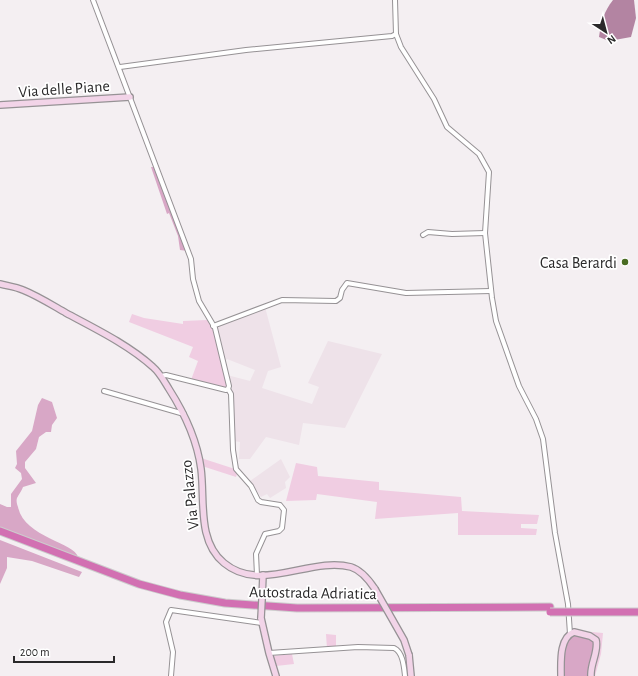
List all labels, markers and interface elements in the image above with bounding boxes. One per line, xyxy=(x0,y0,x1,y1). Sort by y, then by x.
north arrow xyxy=(586,12,626,52)
text: N xyxy=(605,33,618,46)
street label: Via delle Piane xyxy=(18,78,110,100)
place label: Casa Berardi xyxy=(540,255,617,271)
marker: Casa Berardi xyxy=(620,257,630,267)
street label: Via Palazzo xyxy=(178,459,202,531)
street label: Autostrada Adriatica xyxy=(249,584,377,602)
scale bar xyxy=(14,638,114,664)
text: 200 m xyxy=(20,646,50,658)

